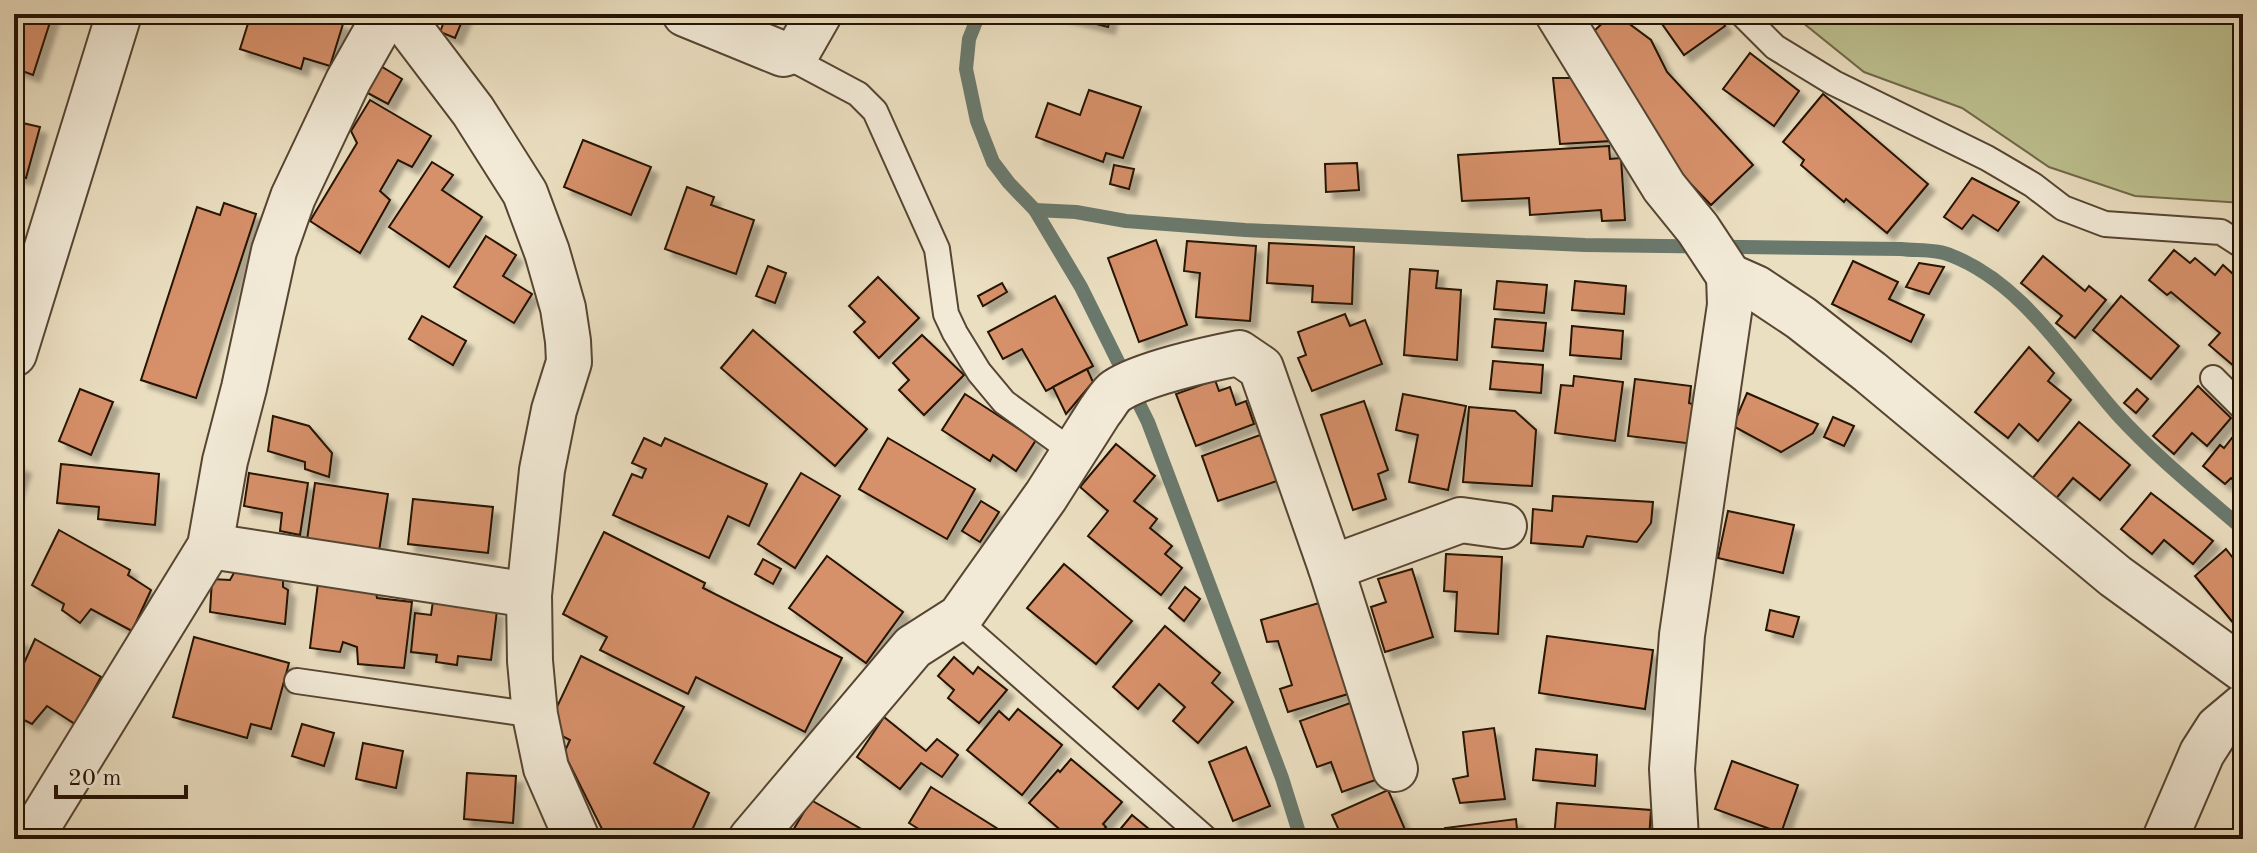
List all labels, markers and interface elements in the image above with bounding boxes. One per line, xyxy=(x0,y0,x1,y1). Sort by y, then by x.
scale bar xyxy=(56,749,186,799)
text: 20 m xyxy=(68,767,122,791)

